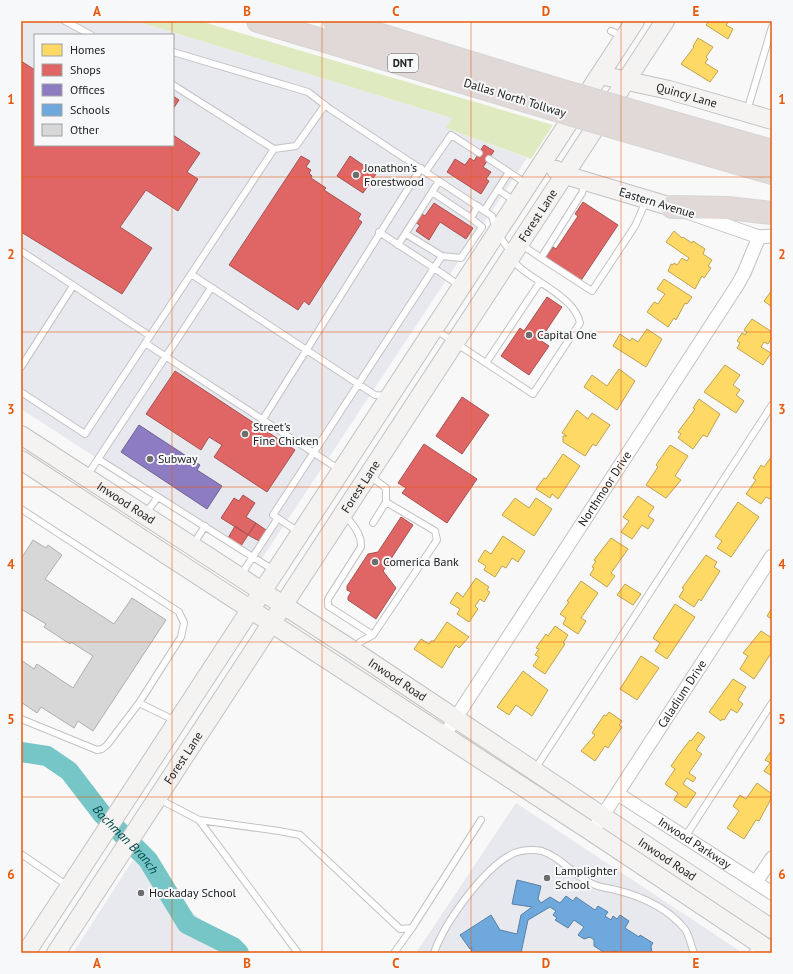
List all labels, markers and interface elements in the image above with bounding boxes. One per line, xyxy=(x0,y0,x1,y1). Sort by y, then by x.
text: A xyxy=(93,3,101,20)
text: B xyxy=(243,3,251,20)
text: C xyxy=(392,3,400,20)
text: D xyxy=(542,3,550,20)
text: E xyxy=(693,3,700,20)
legend xyxy=(34,34,174,146)
text: Homes xyxy=(70,42,105,57)
road number: DNT xyxy=(388,54,418,72)
text: Shops xyxy=(70,62,101,77)
street label: Dallas North Tollway xyxy=(462,75,569,120)
street label: Quincy Lane xyxy=(655,79,719,111)
text: Offices xyxy=(70,82,105,97)
text: 1 xyxy=(7,91,15,108)
text: 1 xyxy=(778,91,786,108)
text: Schools xyxy=(70,102,110,117)
text: Other xyxy=(70,122,99,137)
place label: Jonathon's Forestwood xyxy=(363,160,424,189)
marker: Jonathon's Forestwood xyxy=(351,170,361,180)
street label: Eastern Avenue xyxy=(617,184,697,221)
street label: Forest Lane xyxy=(515,186,560,244)
text: 2 xyxy=(7,246,15,263)
text: 2 xyxy=(778,246,786,263)
place label: Capital One xyxy=(537,327,597,342)
marker: Capital One xyxy=(524,330,534,340)
text: 3 xyxy=(7,401,15,418)
text: 3 xyxy=(778,401,786,418)
place label: Street's Fine Chicken xyxy=(253,419,319,448)
marker: Street's Fine Chicken xyxy=(240,429,250,439)
street label: Northmoor Drive xyxy=(575,448,634,529)
place label: Subway xyxy=(158,451,198,466)
marker: Subway xyxy=(145,454,155,464)
street label: Forest Lane xyxy=(338,457,383,516)
street label: Inwood Road xyxy=(94,478,158,527)
place label: Comerica Bank xyxy=(383,554,459,569)
text: 4 xyxy=(7,556,15,573)
text: 4 xyxy=(778,556,786,573)
marker: Comerica Bank xyxy=(370,557,380,567)
street label: Inwood Road xyxy=(366,655,430,704)
street label: Caladium Drive xyxy=(654,657,709,730)
text: 5 xyxy=(7,711,15,728)
text: 5 xyxy=(778,711,786,728)
street label: Forest Lane xyxy=(160,729,206,787)
water label: Bachman Branch xyxy=(89,801,162,877)
street label: Inwood Parkway xyxy=(656,814,734,872)
street label: Inwood Road xyxy=(635,834,699,884)
place label: Lamplighter School xyxy=(555,863,617,892)
text: 6 xyxy=(7,866,15,883)
text: 6 xyxy=(778,866,786,883)
marker: Lamplighter School xyxy=(542,873,552,883)
place label: Hockaday School xyxy=(149,885,237,900)
marker: Hockaday School xyxy=(136,888,146,898)
text: A xyxy=(93,955,101,972)
text: B xyxy=(243,955,251,972)
text: C xyxy=(392,955,400,972)
text: D xyxy=(542,955,550,972)
text: E xyxy=(693,955,700,972)

